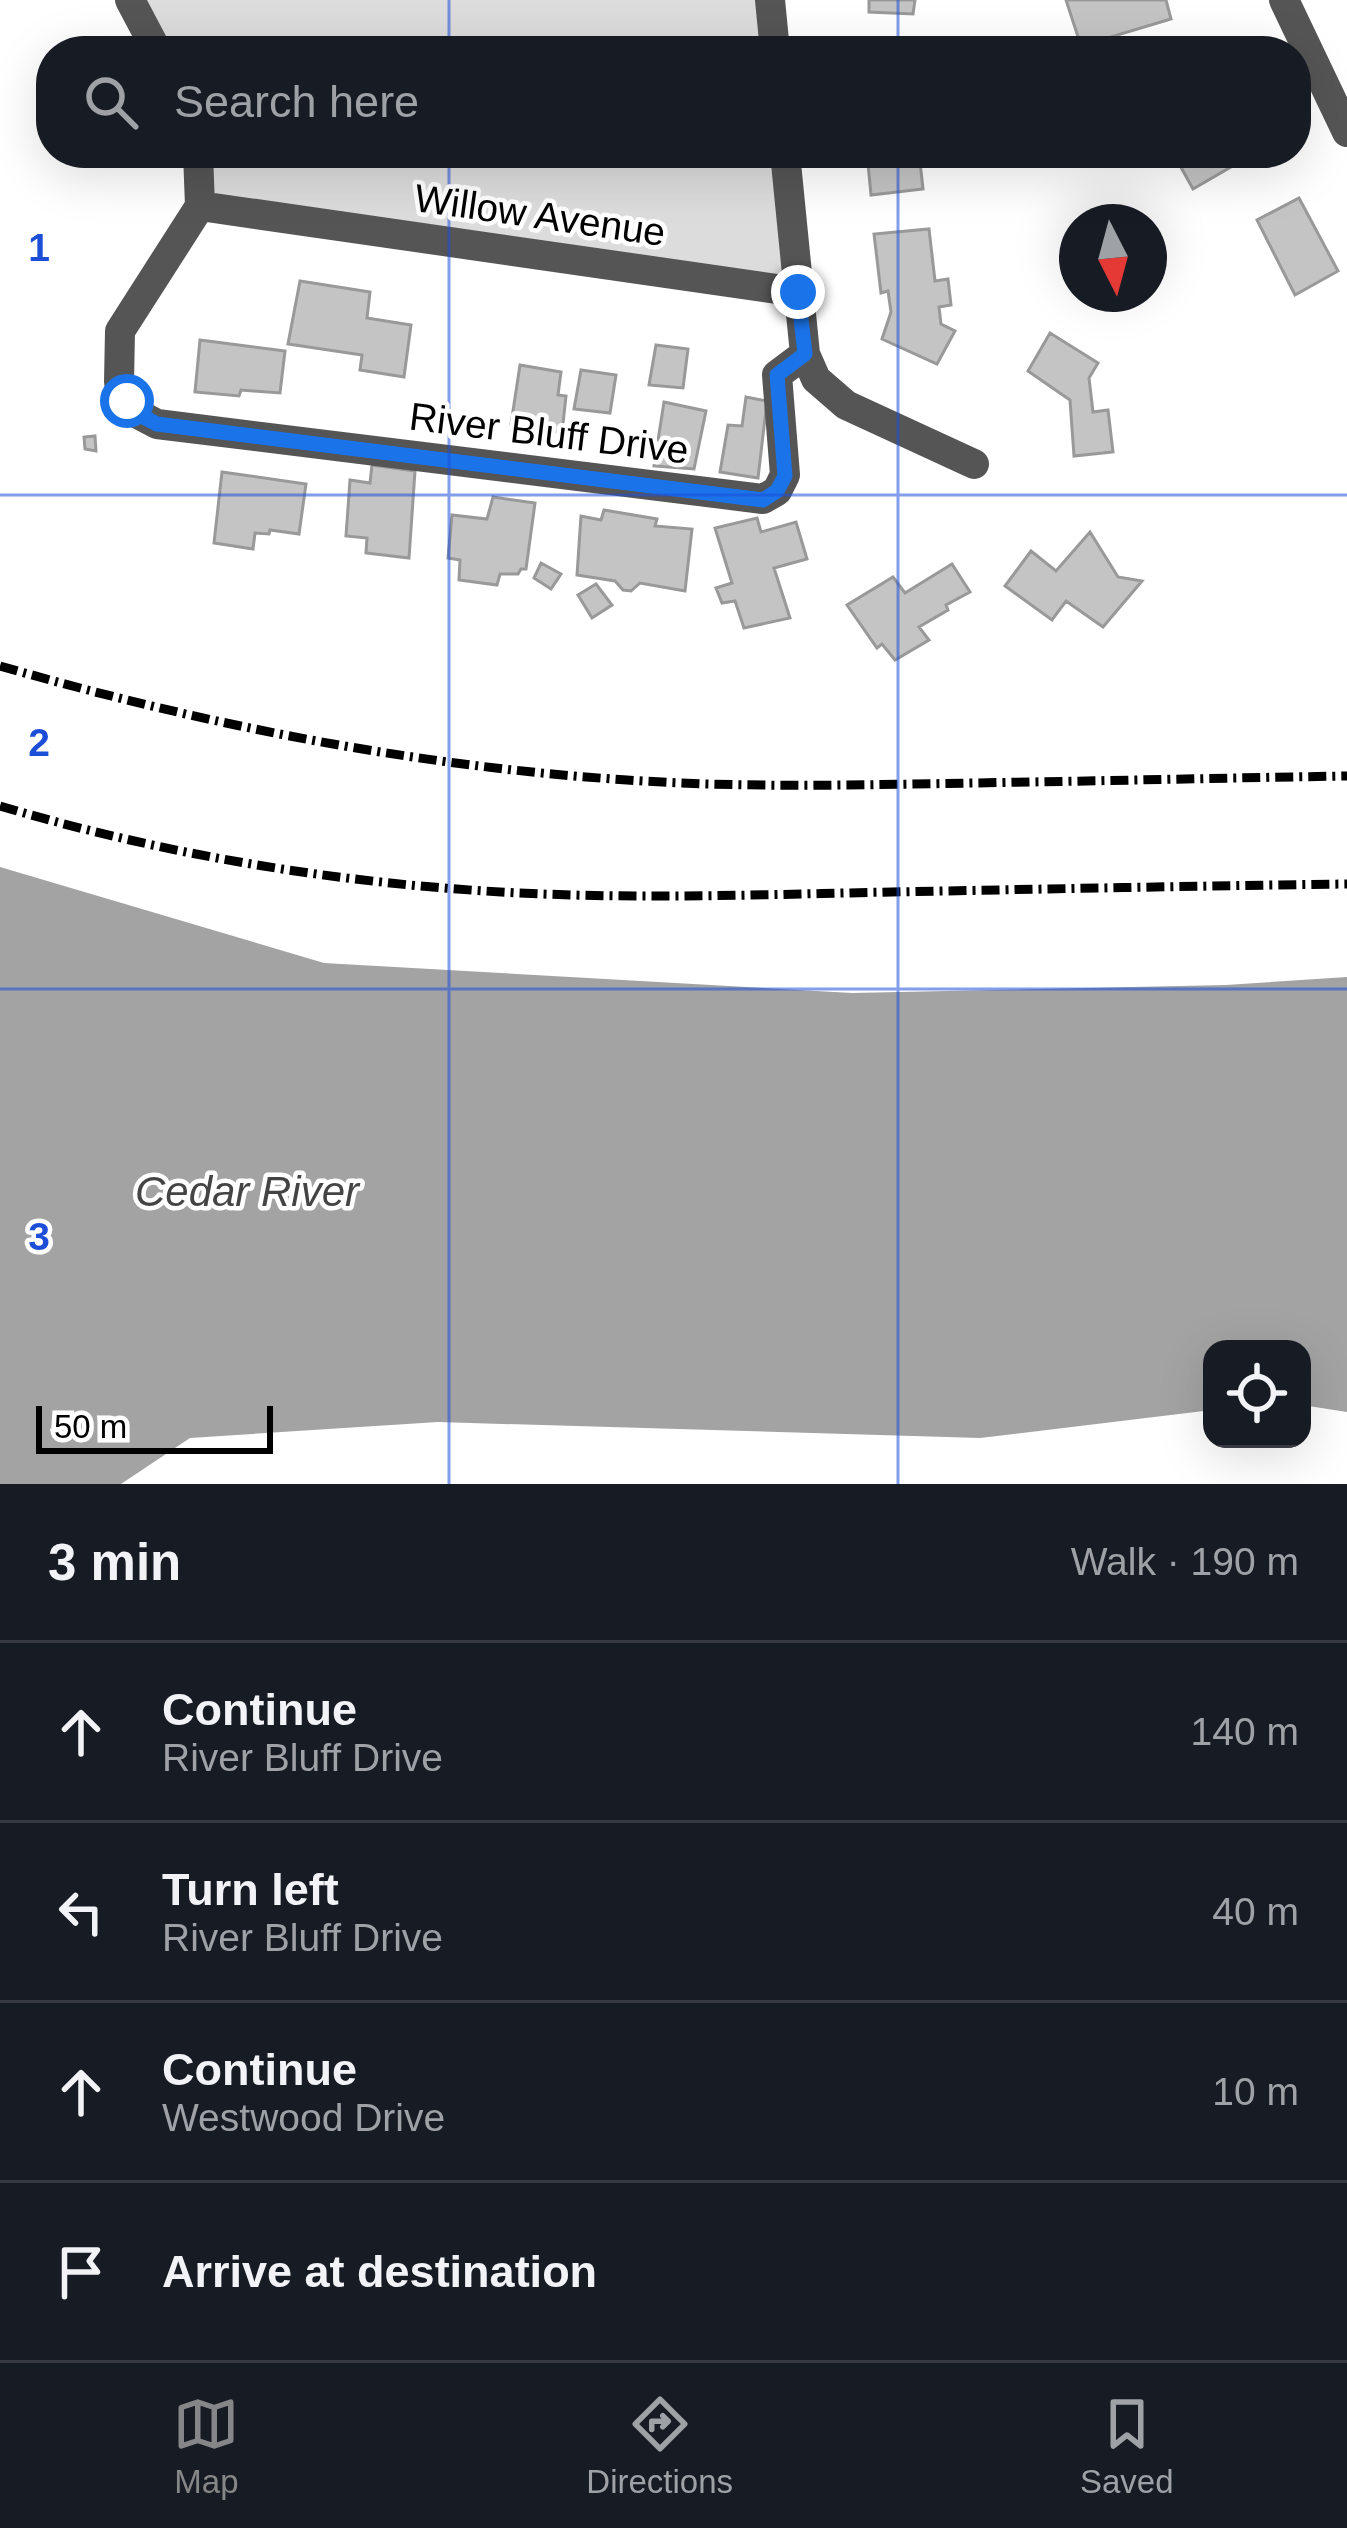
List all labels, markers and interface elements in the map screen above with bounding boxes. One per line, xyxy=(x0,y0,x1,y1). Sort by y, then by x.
search box xyxy=(36,36,1311,168)
icon: search xyxy=(78,69,144,135)
text: Search here xyxy=(174,76,419,127)
street label: Willow Avenue xyxy=(412,176,668,254)
north arrow xyxy=(1059,204,1167,312)
text: 1 xyxy=(28,226,50,269)
route end xyxy=(771,265,825,319)
route start xyxy=(100,374,154,428)
street label: River Bluff Drive xyxy=(407,395,691,471)
text: 2 xyxy=(28,721,50,764)
water label: Cedar River xyxy=(135,1168,361,1215)
text: 3 xyxy=(28,1215,50,1258)
map controls xyxy=(1203,1340,1311,1448)
button: locate xyxy=(1203,1340,1311,1448)
scale bar xyxy=(36,1400,273,1453)
text: 50 m xyxy=(54,1408,127,1445)
text: 3 min xyxy=(48,1534,181,1591)
text: Walk · 190 m xyxy=(1071,1540,1299,1583)
text: Continue xyxy=(162,1684,357,1735)
icon: ahead xyxy=(48,1699,114,1765)
text: 140 m xyxy=(1191,1710,1299,1753)
text: River Bluff Drive xyxy=(162,1736,443,1779)
text: Turn left xyxy=(162,1864,339,1915)
icon: left xyxy=(48,1879,114,1945)
text: 40 m xyxy=(1212,1890,1299,1933)
text: River Bluff Drive xyxy=(162,1916,443,1959)
text: Continue xyxy=(162,2044,357,2095)
icon: ahead xyxy=(48,2059,114,2125)
text: 10 m xyxy=(1212,2070,1299,2113)
text: Westwood Drive xyxy=(162,2096,445,2139)
icon: arrive xyxy=(48,2239,114,2305)
text: Arrive at destination xyxy=(162,2246,597,2297)
tab: Map xyxy=(173,2391,239,2501)
tab: Directions xyxy=(586,2391,733,2501)
tab: Saved xyxy=(1080,2391,1174,2501)

